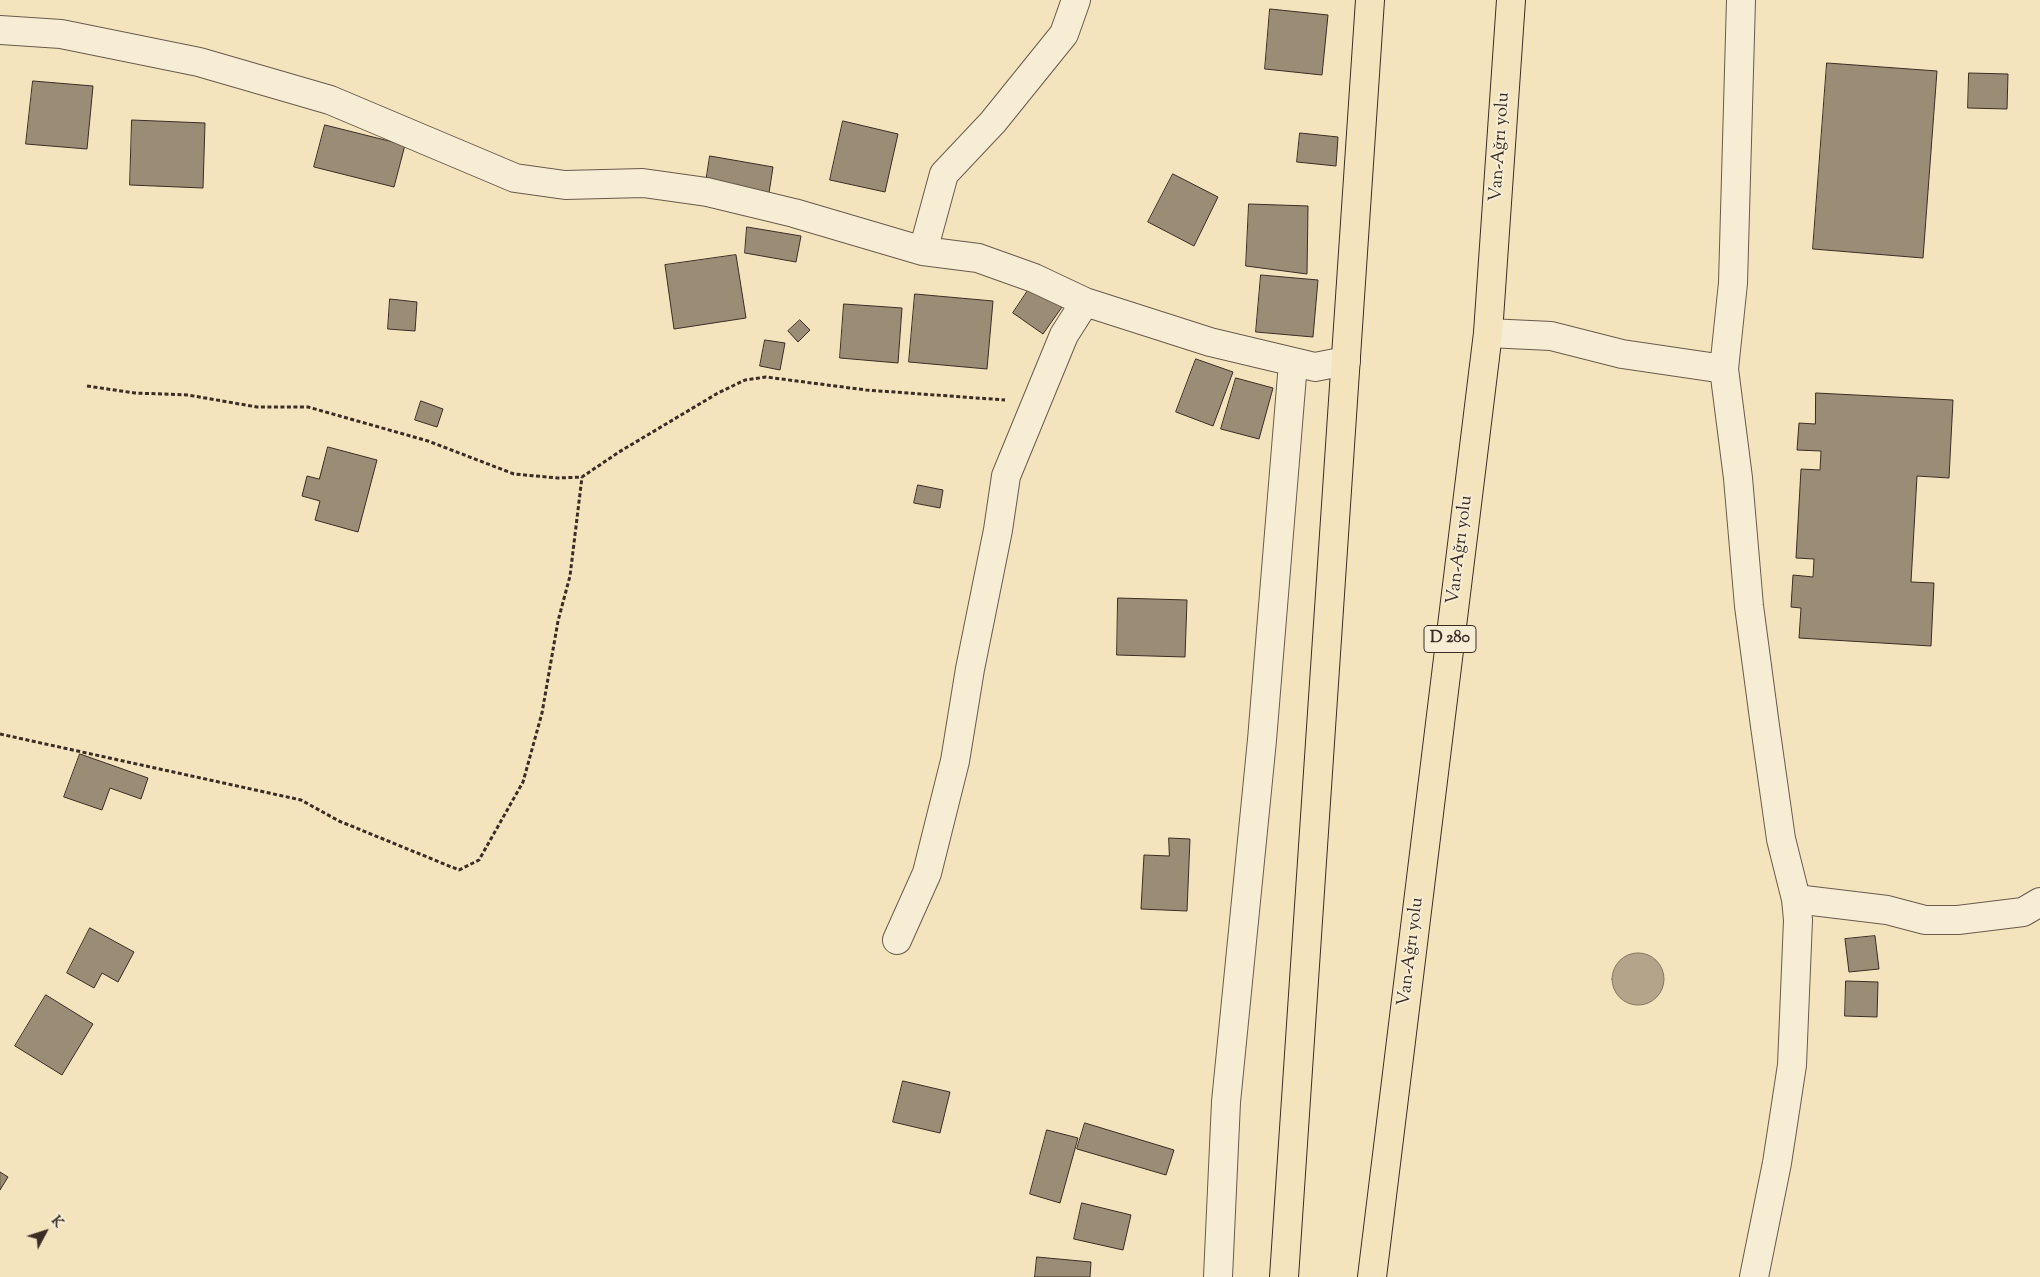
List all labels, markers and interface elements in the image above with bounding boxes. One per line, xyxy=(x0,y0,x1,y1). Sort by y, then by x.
street label: Van-Ağrı yolu xyxy=(1486,91,1516,203)
street label: Van-Ağrı yolu xyxy=(1444,494,1478,606)
road number: D 280 xyxy=(1424,626,1476,652)
street label: Van-Ağrı yolu xyxy=(1395,896,1429,1008)
north arrow xyxy=(20,1207,70,1257)
text: K xyxy=(46,1212,67,1233)

